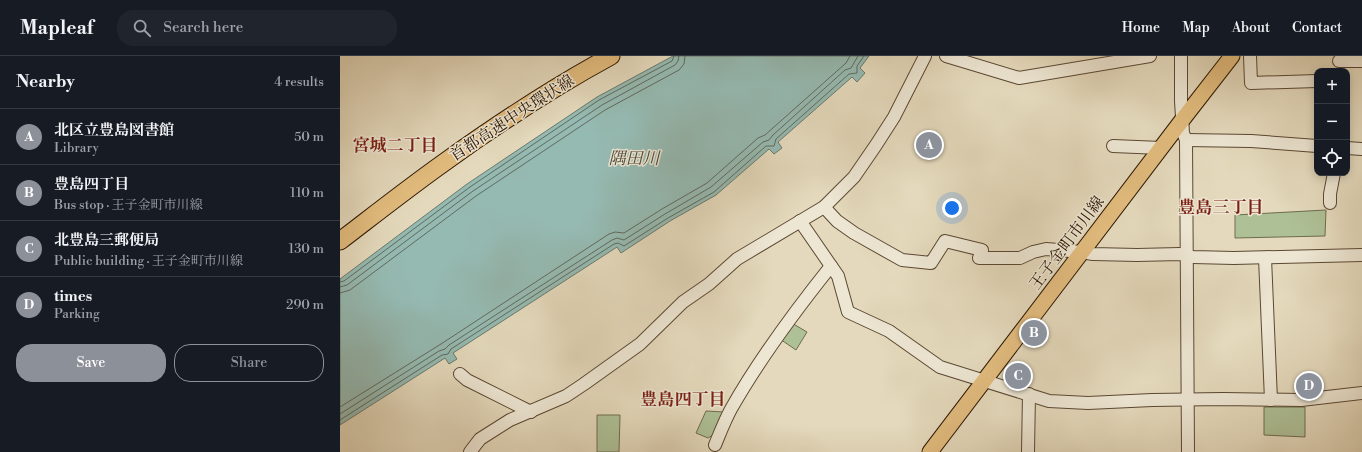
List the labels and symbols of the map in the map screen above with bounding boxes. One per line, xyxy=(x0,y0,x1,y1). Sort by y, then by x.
street label: 首都高速中央環状線 xyxy=(446,70,578,166)
pin: A xyxy=(916,130,942,160)
district label: 宮城二丁目 xyxy=(353,135,438,157)
water label: 隅田川 xyxy=(609,148,661,170)
street label: 王子金町市川線 xyxy=(1025,192,1109,294)
district label: 豊島三丁目 xyxy=(1179,197,1264,219)
your location xyxy=(942,198,962,218)
pin: B xyxy=(1021,318,1047,348)
pin: C xyxy=(1005,361,1031,391)
pin: D xyxy=(1296,371,1322,401)
district label: 豊島四丁目 xyxy=(641,389,726,411)

